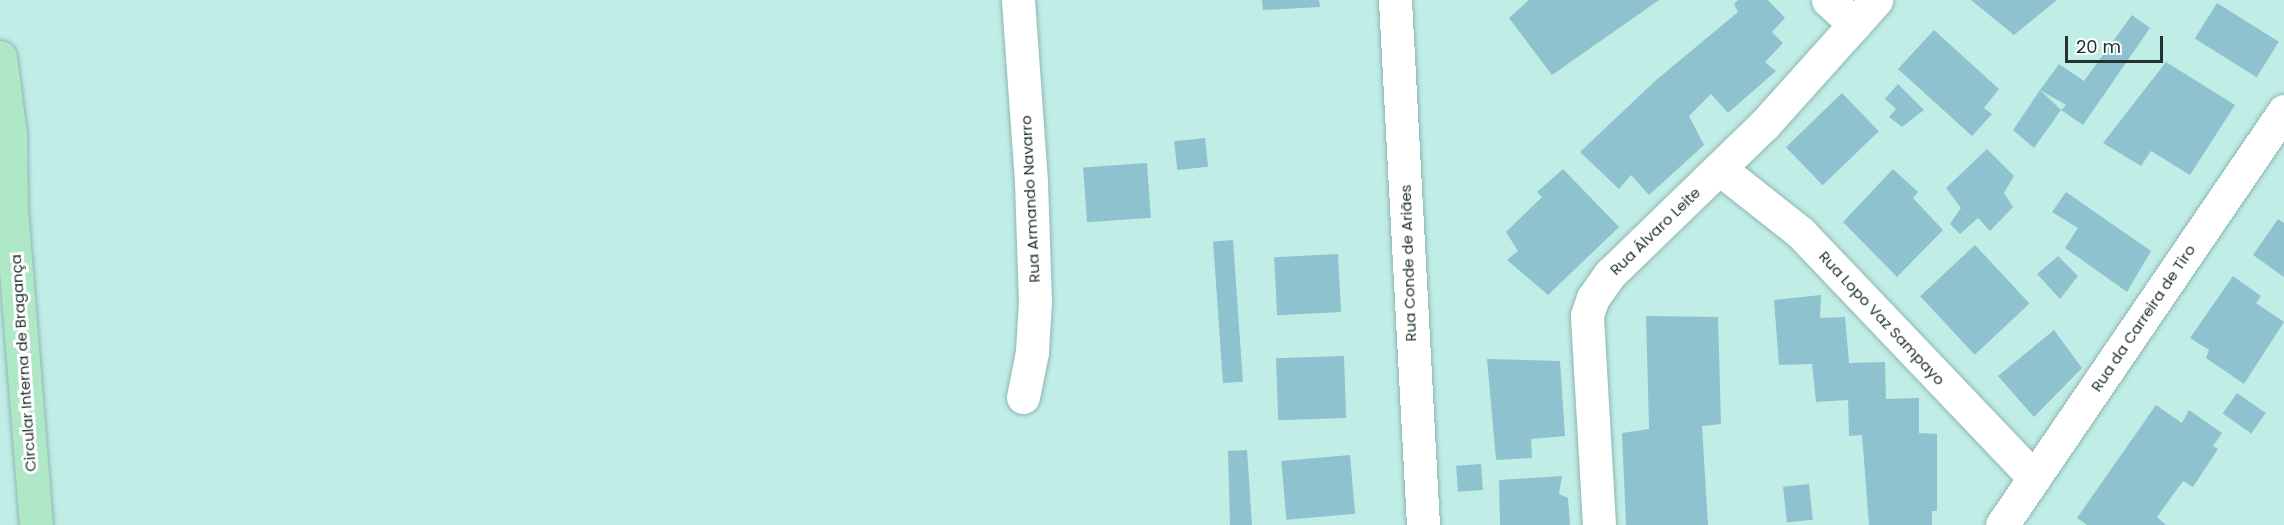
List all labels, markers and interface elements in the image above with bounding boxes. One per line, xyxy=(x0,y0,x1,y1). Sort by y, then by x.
scale bar xyxy=(2068,24,2166,62)
text: 20 m xyxy=(2076,34,2121,59)
street label: Rua Armando Navarro xyxy=(1017,115,1043,283)
street label: Rua Álvaro Leite xyxy=(1606,183,1704,279)
street label: Rua Conde de Ariães xyxy=(1396,184,1420,342)
street label: Rua da Carreira de Tiro xyxy=(2087,241,2199,395)
street label: Rua Lopo Vaz Sampayo xyxy=(1815,247,1949,389)
street label: Circular Interna de Bragança xyxy=(6,254,40,472)

